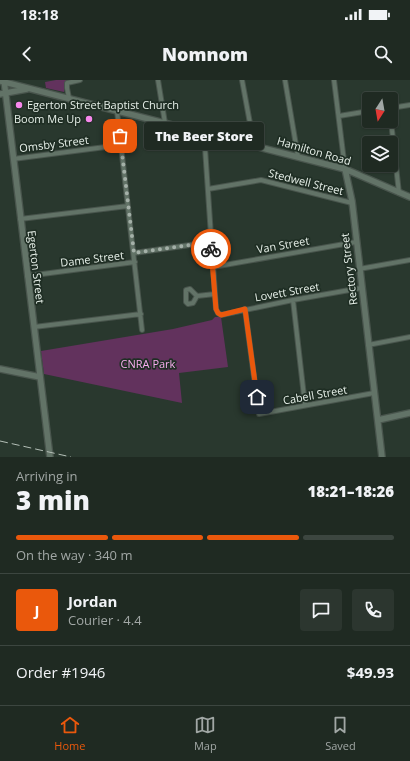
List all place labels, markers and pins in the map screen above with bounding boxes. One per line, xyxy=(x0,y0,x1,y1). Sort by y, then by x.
place label: Egerton Street Baptist Church xyxy=(27,97,179,112)
marker: Egerton Street Baptist Church xyxy=(14,100,24,110)
place label: Boom Me Up xyxy=(14,111,81,126)
marker: Boom Me Up xyxy=(84,114,94,124)
pin xyxy=(103,119,137,153)
callout: The Beer Store xyxy=(144,122,264,150)
pin xyxy=(240,380,274,414)

